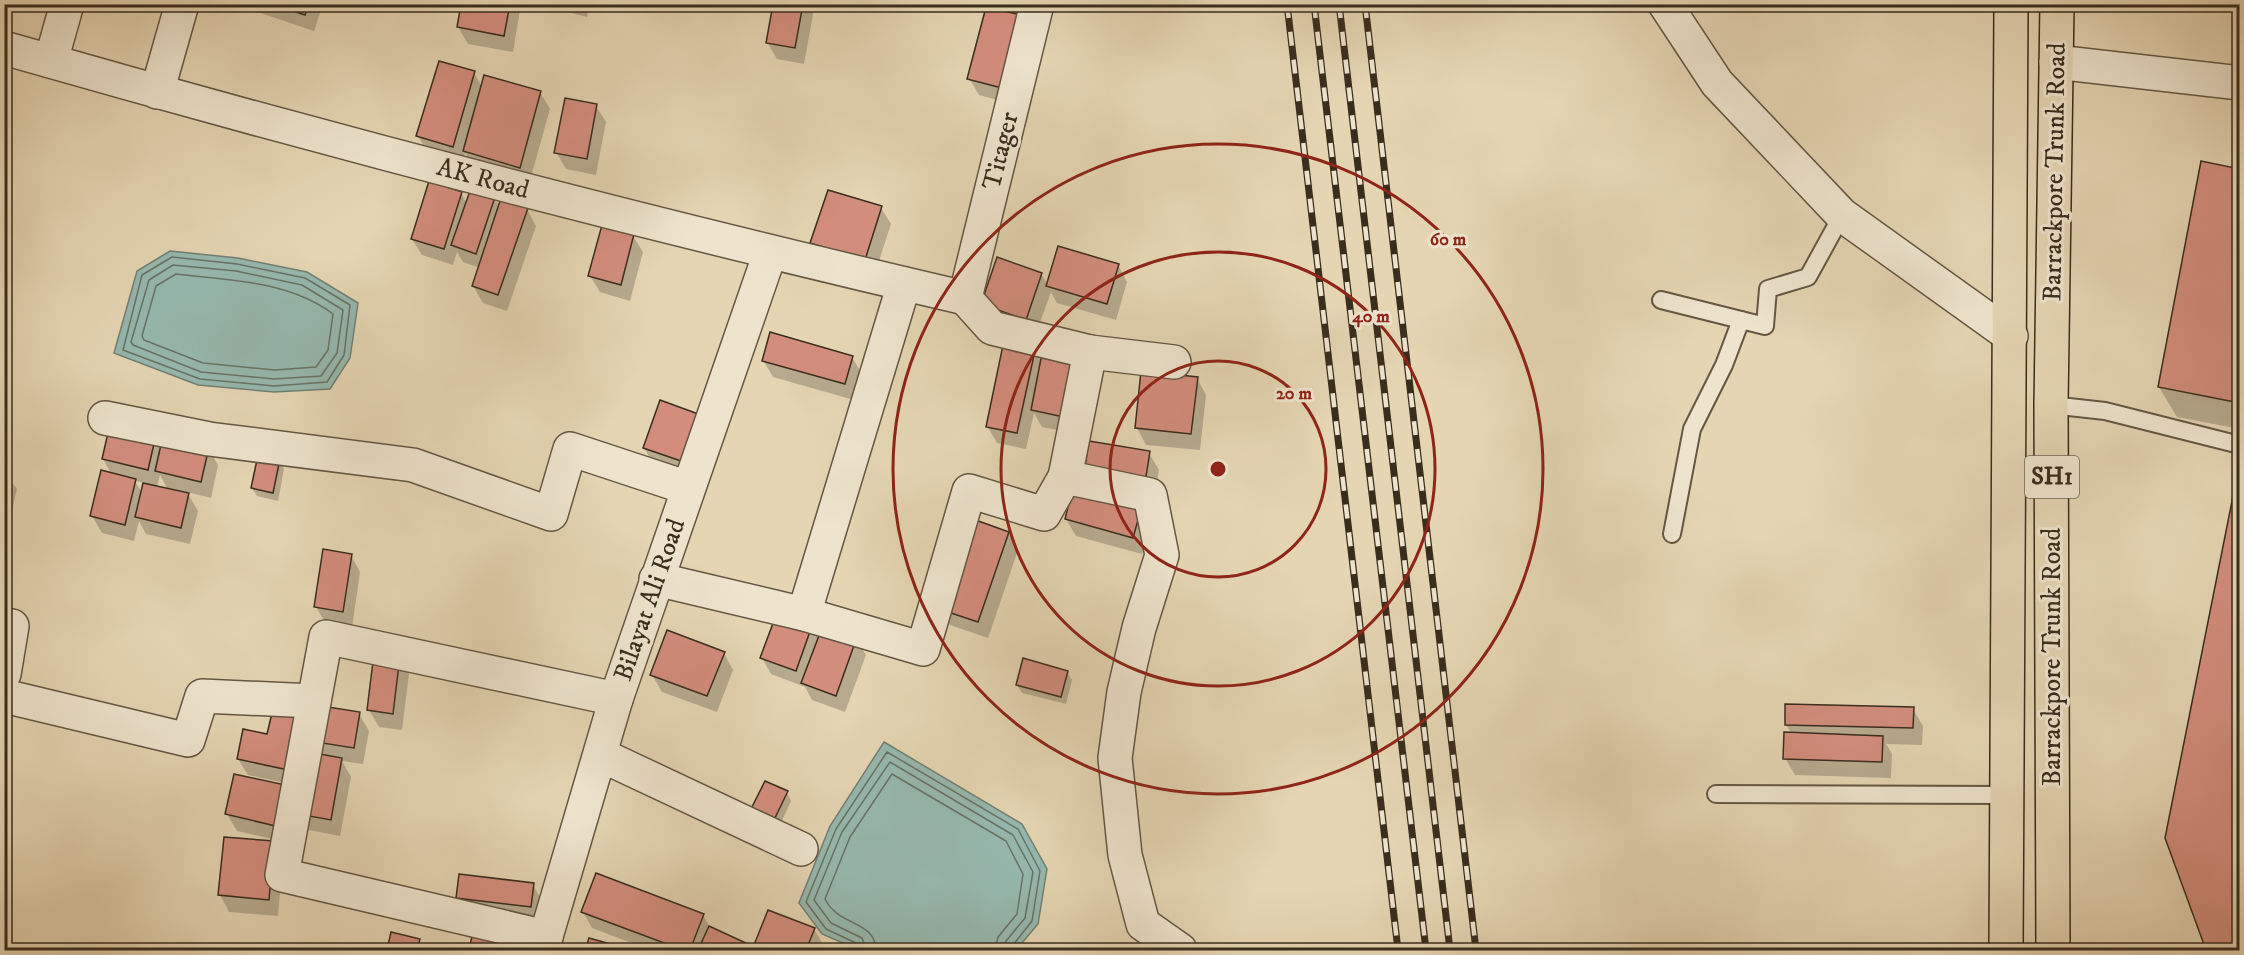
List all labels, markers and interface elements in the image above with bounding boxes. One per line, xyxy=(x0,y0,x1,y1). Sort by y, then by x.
street label: Barrackpore Trunk Road xyxy=(2036,42,2074,302)
street label: Titager xyxy=(975,109,1027,193)
street label: AK Road xyxy=(433,151,533,207)
text: 60 m xyxy=(1430,229,1467,251)
text: 40 m xyxy=(1351,306,1390,328)
text: 20 m xyxy=(1276,383,1312,405)
road number: SH1 xyxy=(2025,456,2079,498)
centre of rings xyxy=(1208,459,1228,479)
street label: Bilayat Ali Road xyxy=(607,514,693,686)
street label: Barrackpore Trunk Road xyxy=(2036,528,2069,786)

